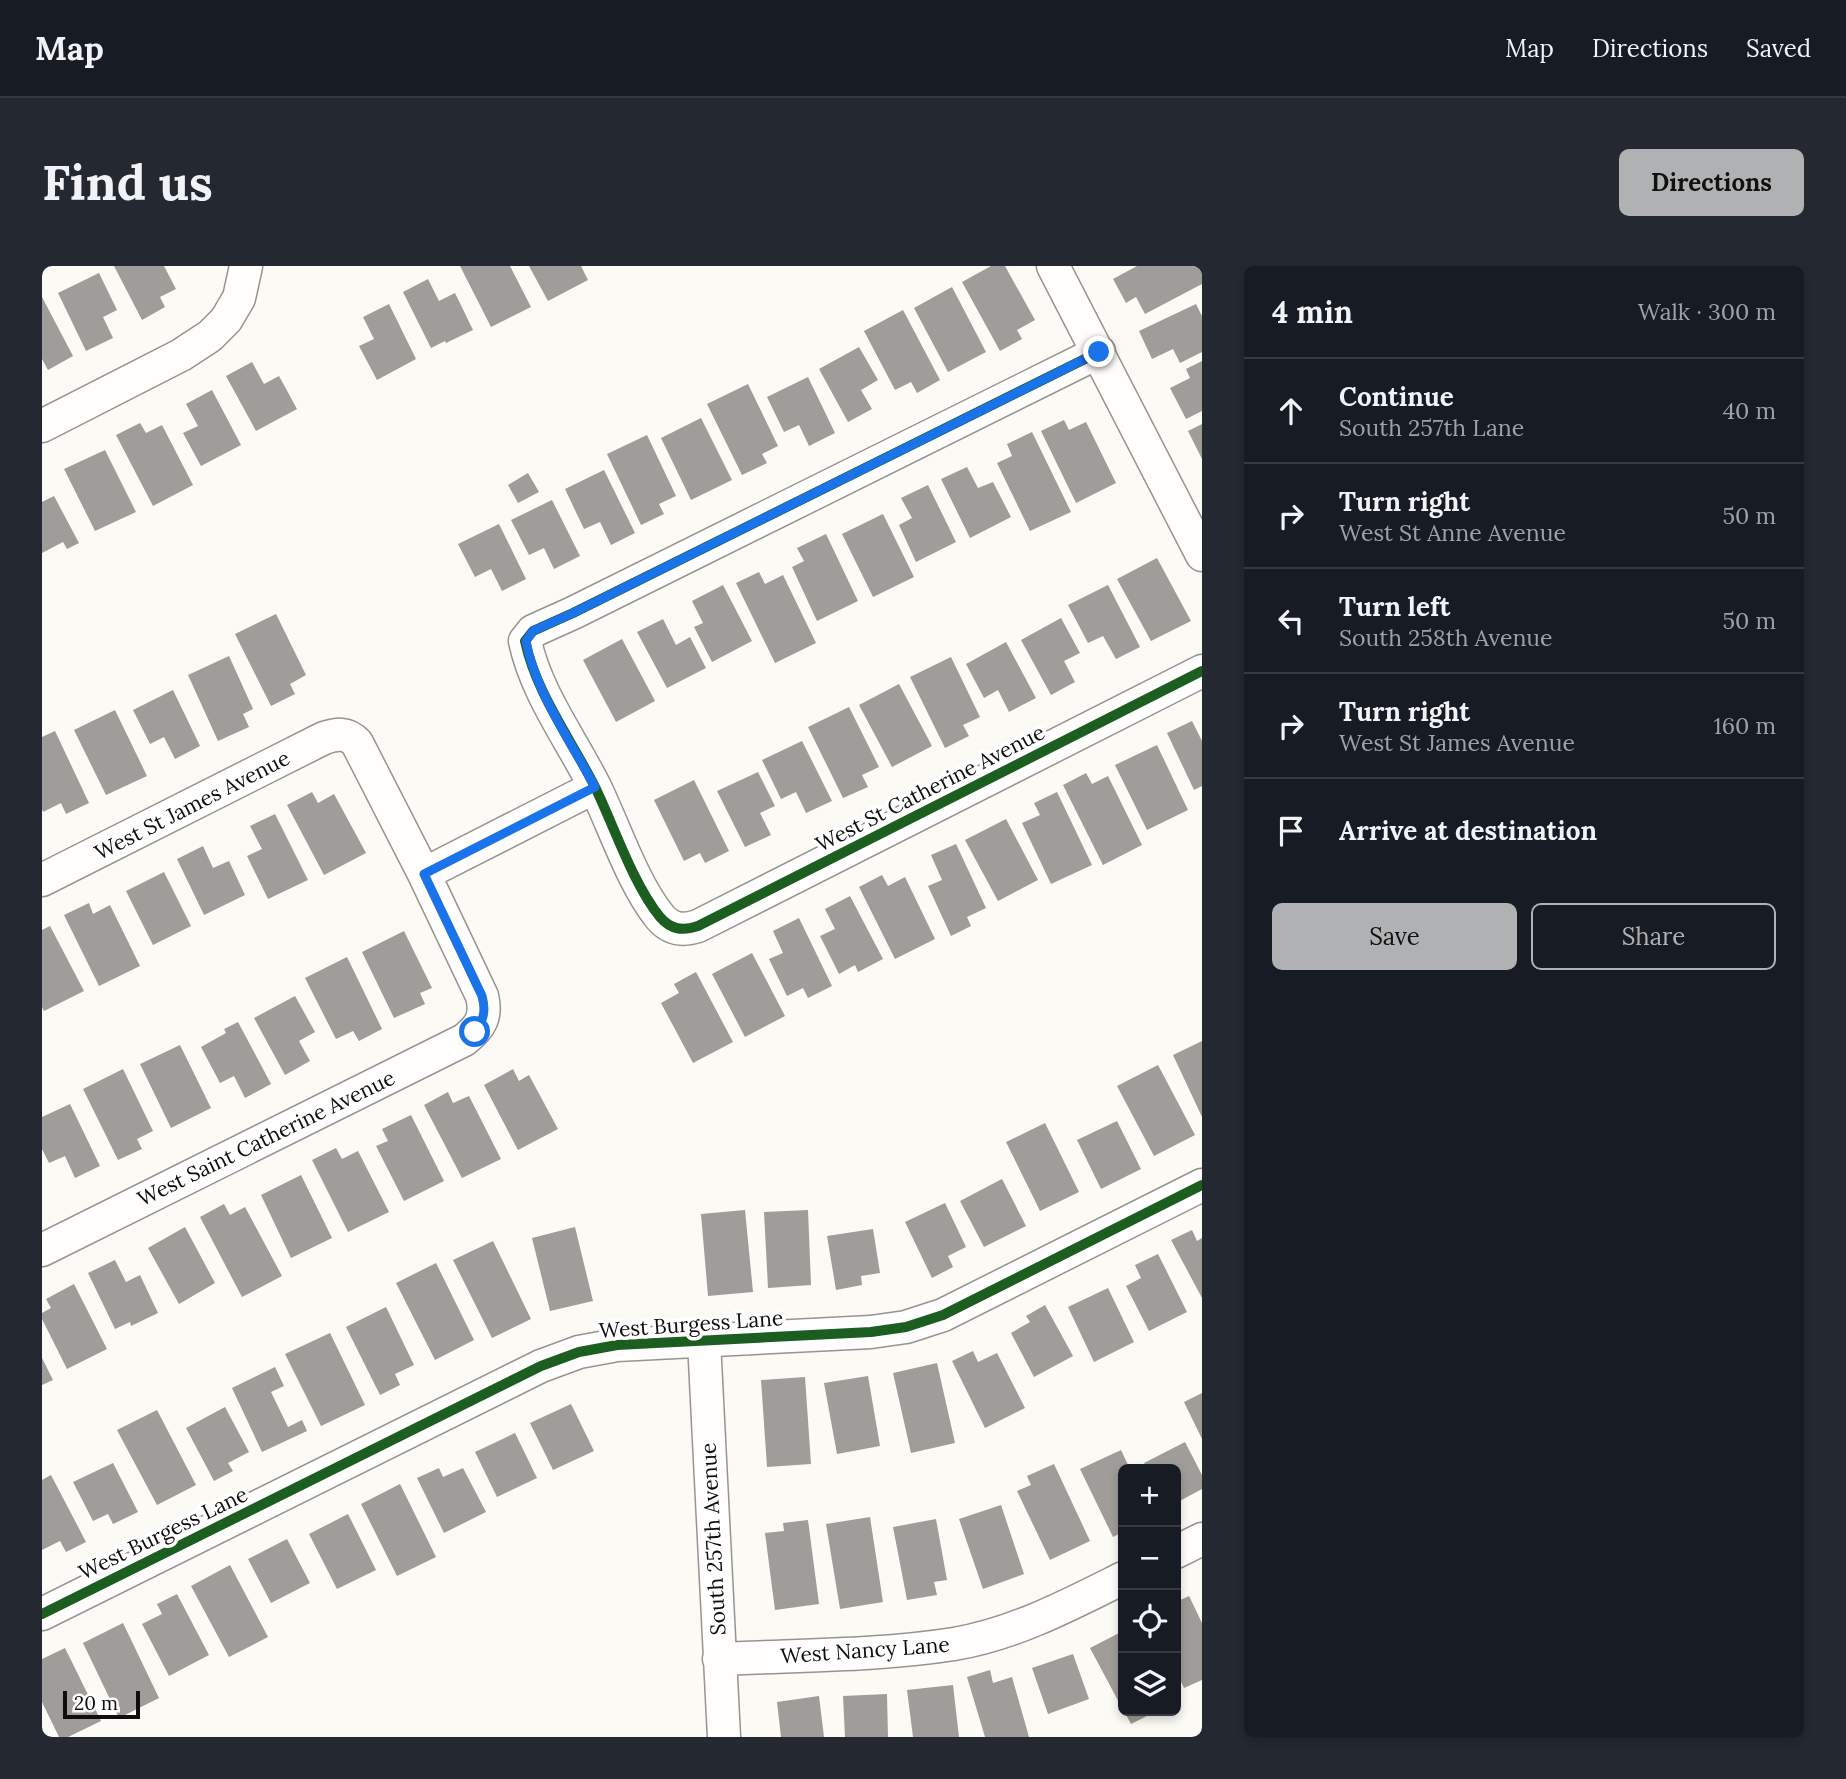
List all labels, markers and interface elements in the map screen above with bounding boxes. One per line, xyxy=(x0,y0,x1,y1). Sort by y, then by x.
text: Map xyxy=(35,27,104,69)
text: Map xyxy=(1505,33,1554,64)
text: Directions xyxy=(1592,33,1708,64)
text: Saved xyxy=(1746,33,1811,64)
button: Directions xyxy=(1619,149,1804,216)
text: Find us xyxy=(42,151,213,213)
text: 4 min xyxy=(1272,293,1353,331)
text: Walk · 300 m xyxy=(1638,297,1776,326)
route end xyxy=(1083,336,1114,367)
text: Continue xyxy=(1339,380,1454,413)
icon: ahead xyxy=(1272,392,1310,430)
text: 40 m xyxy=(1723,396,1776,425)
text: South 257th Lane xyxy=(1339,413,1524,442)
text: Turn right xyxy=(1339,485,1470,518)
icon: right xyxy=(1272,497,1310,535)
text: 50 m xyxy=(1723,501,1776,530)
text: West St Anne Avenue xyxy=(1339,518,1566,547)
text: Turn left xyxy=(1339,590,1450,623)
icon: left xyxy=(1272,602,1310,640)
text: 50 m xyxy=(1723,606,1776,635)
text: South 258th Avenue xyxy=(1339,623,1553,652)
text: Turn right xyxy=(1339,695,1470,728)
icon: right xyxy=(1272,707,1310,745)
text: 160 m xyxy=(1713,711,1776,740)
street label: West St Catherine Avenue xyxy=(811,718,1049,858)
text: West St James Avenue xyxy=(1339,728,1575,757)
street label: West St James Avenue xyxy=(90,744,294,866)
icon: arrive xyxy=(1272,812,1310,850)
text: Arrive at destination xyxy=(1339,814,1597,847)
button: Save xyxy=(1272,903,1517,970)
button: Share xyxy=(1531,903,1776,970)
route start xyxy=(459,1016,490,1047)
street label: West Saint Catherine Avenue xyxy=(133,1064,399,1212)
street label: West Burgess Lane xyxy=(598,1304,784,1344)
street label: South 257th Avenue xyxy=(694,1442,732,1636)
map controls xyxy=(1118,1464,1181,1716)
button: + xyxy=(1118,1464,1181,1527)
street label: West Burgess Lane xyxy=(74,1480,252,1586)
button: − xyxy=(1118,1527,1181,1590)
button: locate xyxy=(1118,1590,1181,1653)
street label: West Nancy Lane xyxy=(779,1631,951,1669)
button: layers xyxy=(1118,1653,1181,1716)
scale bar xyxy=(63,1688,140,1720)
text: 20 m xyxy=(74,1691,118,1715)

